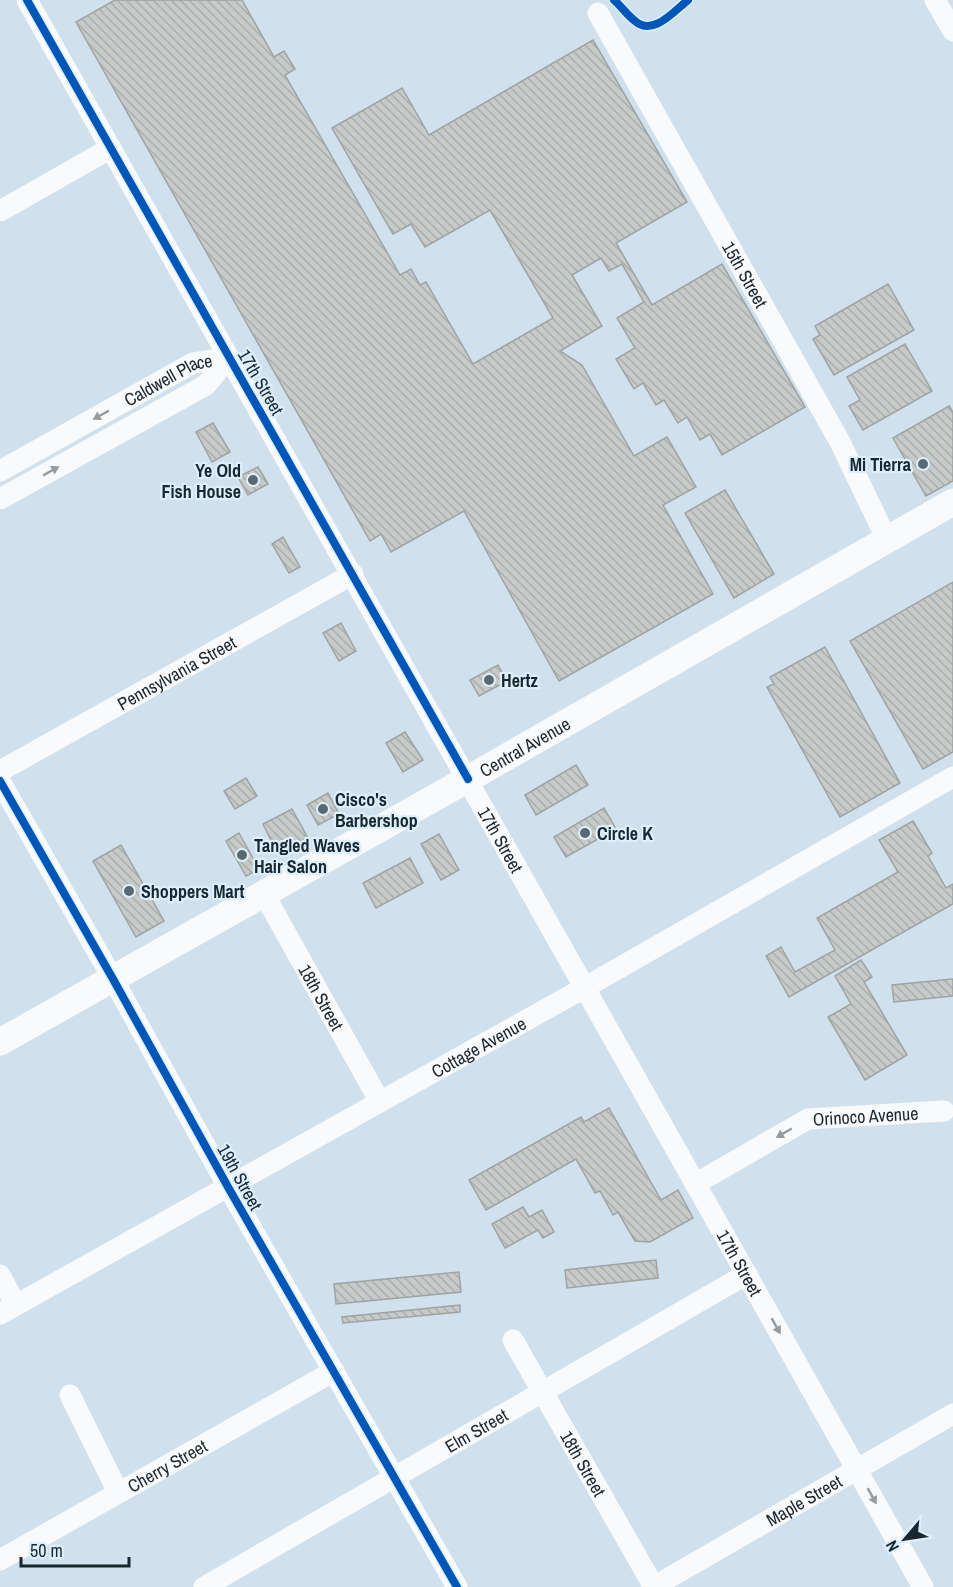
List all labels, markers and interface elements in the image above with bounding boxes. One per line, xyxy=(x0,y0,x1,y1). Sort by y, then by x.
street label: 15th Street xyxy=(717,237,774,312)
street label: 17th Street xyxy=(232,344,290,420)
street label: Caldwell Place xyxy=(119,348,214,412)
one-way arrow xyxy=(92,410,109,420)
place label: Mi Tierra xyxy=(850,452,912,477)
marker: Mi Tierra xyxy=(916,457,930,471)
place label: Ye Old Fish House xyxy=(161,458,241,504)
one-way arrow xyxy=(43,465,59,476)
marker: Ye Old Fish House xyxy=(246,473,260,487)
street label: Pennsylvania Street xyxy=(113,629,240,716)
place label: Hertz xyxy=(501,668,539,693)
marker: Hertz xyxy=(482,673,496,687)
street label: Central Avenue xyxy=(475,711,575,783)
place label: Cisco's Barbershop xyxy=(335,787,418,833)
marker: Cisco's Barbershop xyxy=(316,802,330,816)
street label: 17th Street xyxy=(472,802,530,877)
place label: Circle K xyxy=(597,821,653,846)
marker: Circle K xyxy=(578,826,592,840)
place label: Tangled Waves Hair Salon xyxy=(254,833,360,879)
marker: Tangled Waves Hair Salon xyxy=(235,848,249,862)
place label: Shoppers Mart xyxy=(141,879,244,904)
marker: Shoppers Mart xyxy=(122,884,136,898)
street label: 18th Street xyxy=(293,959,350,1035)
street label: Cottage Avenue xyxy=(427,1010,530,1083)
street label: Orinoco Avenue xyxy=(812,1100,919,1131)
one-way arrow xyxy=(775,1128,792,1138)
street label: 19th Street xyxy=(212,1139,268,1215)
street label: 17th Street xyxy=(711,1225,769,1300)
one-way arrow xyxy=(771,1318,781,1335)
street label: Elm Street xyxy=(440,1402,512,1458)
street label: 18th Street xyxy=(555,1426,612,1501)
street label: Cherry Street xyxy=(123,1433,211,1498)
street label: Maple Street xyxy=(761,1468,846,1532)
one-way arrow xyxy=(867,1488,877,1505)
north arrow xyxy=(875,1509,935,1569)
scale bar xyxy=(21,1530,129,1568)
text: N xyxy=(880,1537,904,1556)
text: 50 m xyxy=(30,1538,63,1563)

